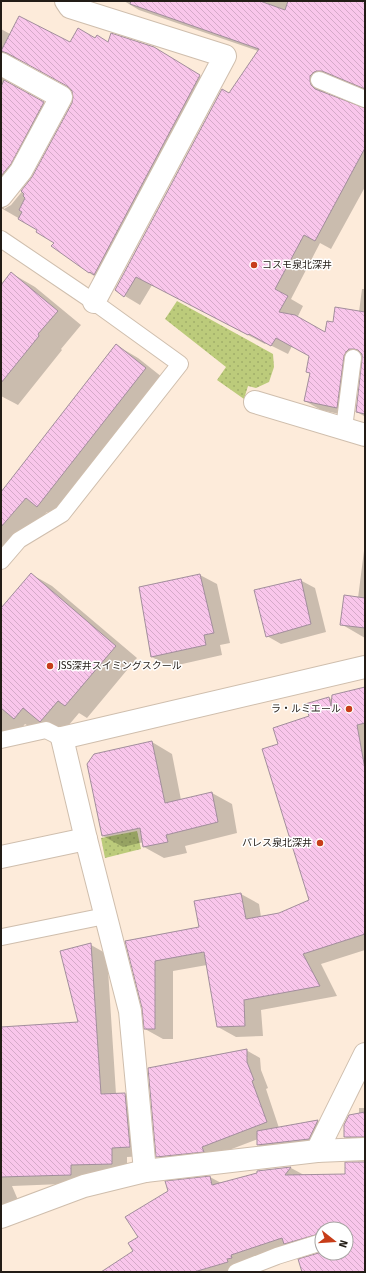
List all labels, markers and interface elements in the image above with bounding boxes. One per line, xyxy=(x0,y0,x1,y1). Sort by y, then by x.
place label: コスモ泉北深井 xyxy=(262,259,332,271)
marker: コスモ泉北深井 xyxy=(249,260,259,270)
place label: JSS深井スイミングスクール xyxy=(58,660,182,672)
marker: JSS深井スイミングスクール xyxy=(45,661,55,671)
place label: ラ・ルミエール xyxy=(271,703,341,715)
marker: ラ・ルミエール xyxy=(344,704,354,714)
place label: パレス泉北深井 xyxy=(242,837,312,849)
marker: パレス泉北深井 xyxy=(315,838,325,848)
north arrow xyxy=(314,1221,354,1261)
text: N xyxy=(336,1238,350,1249)

